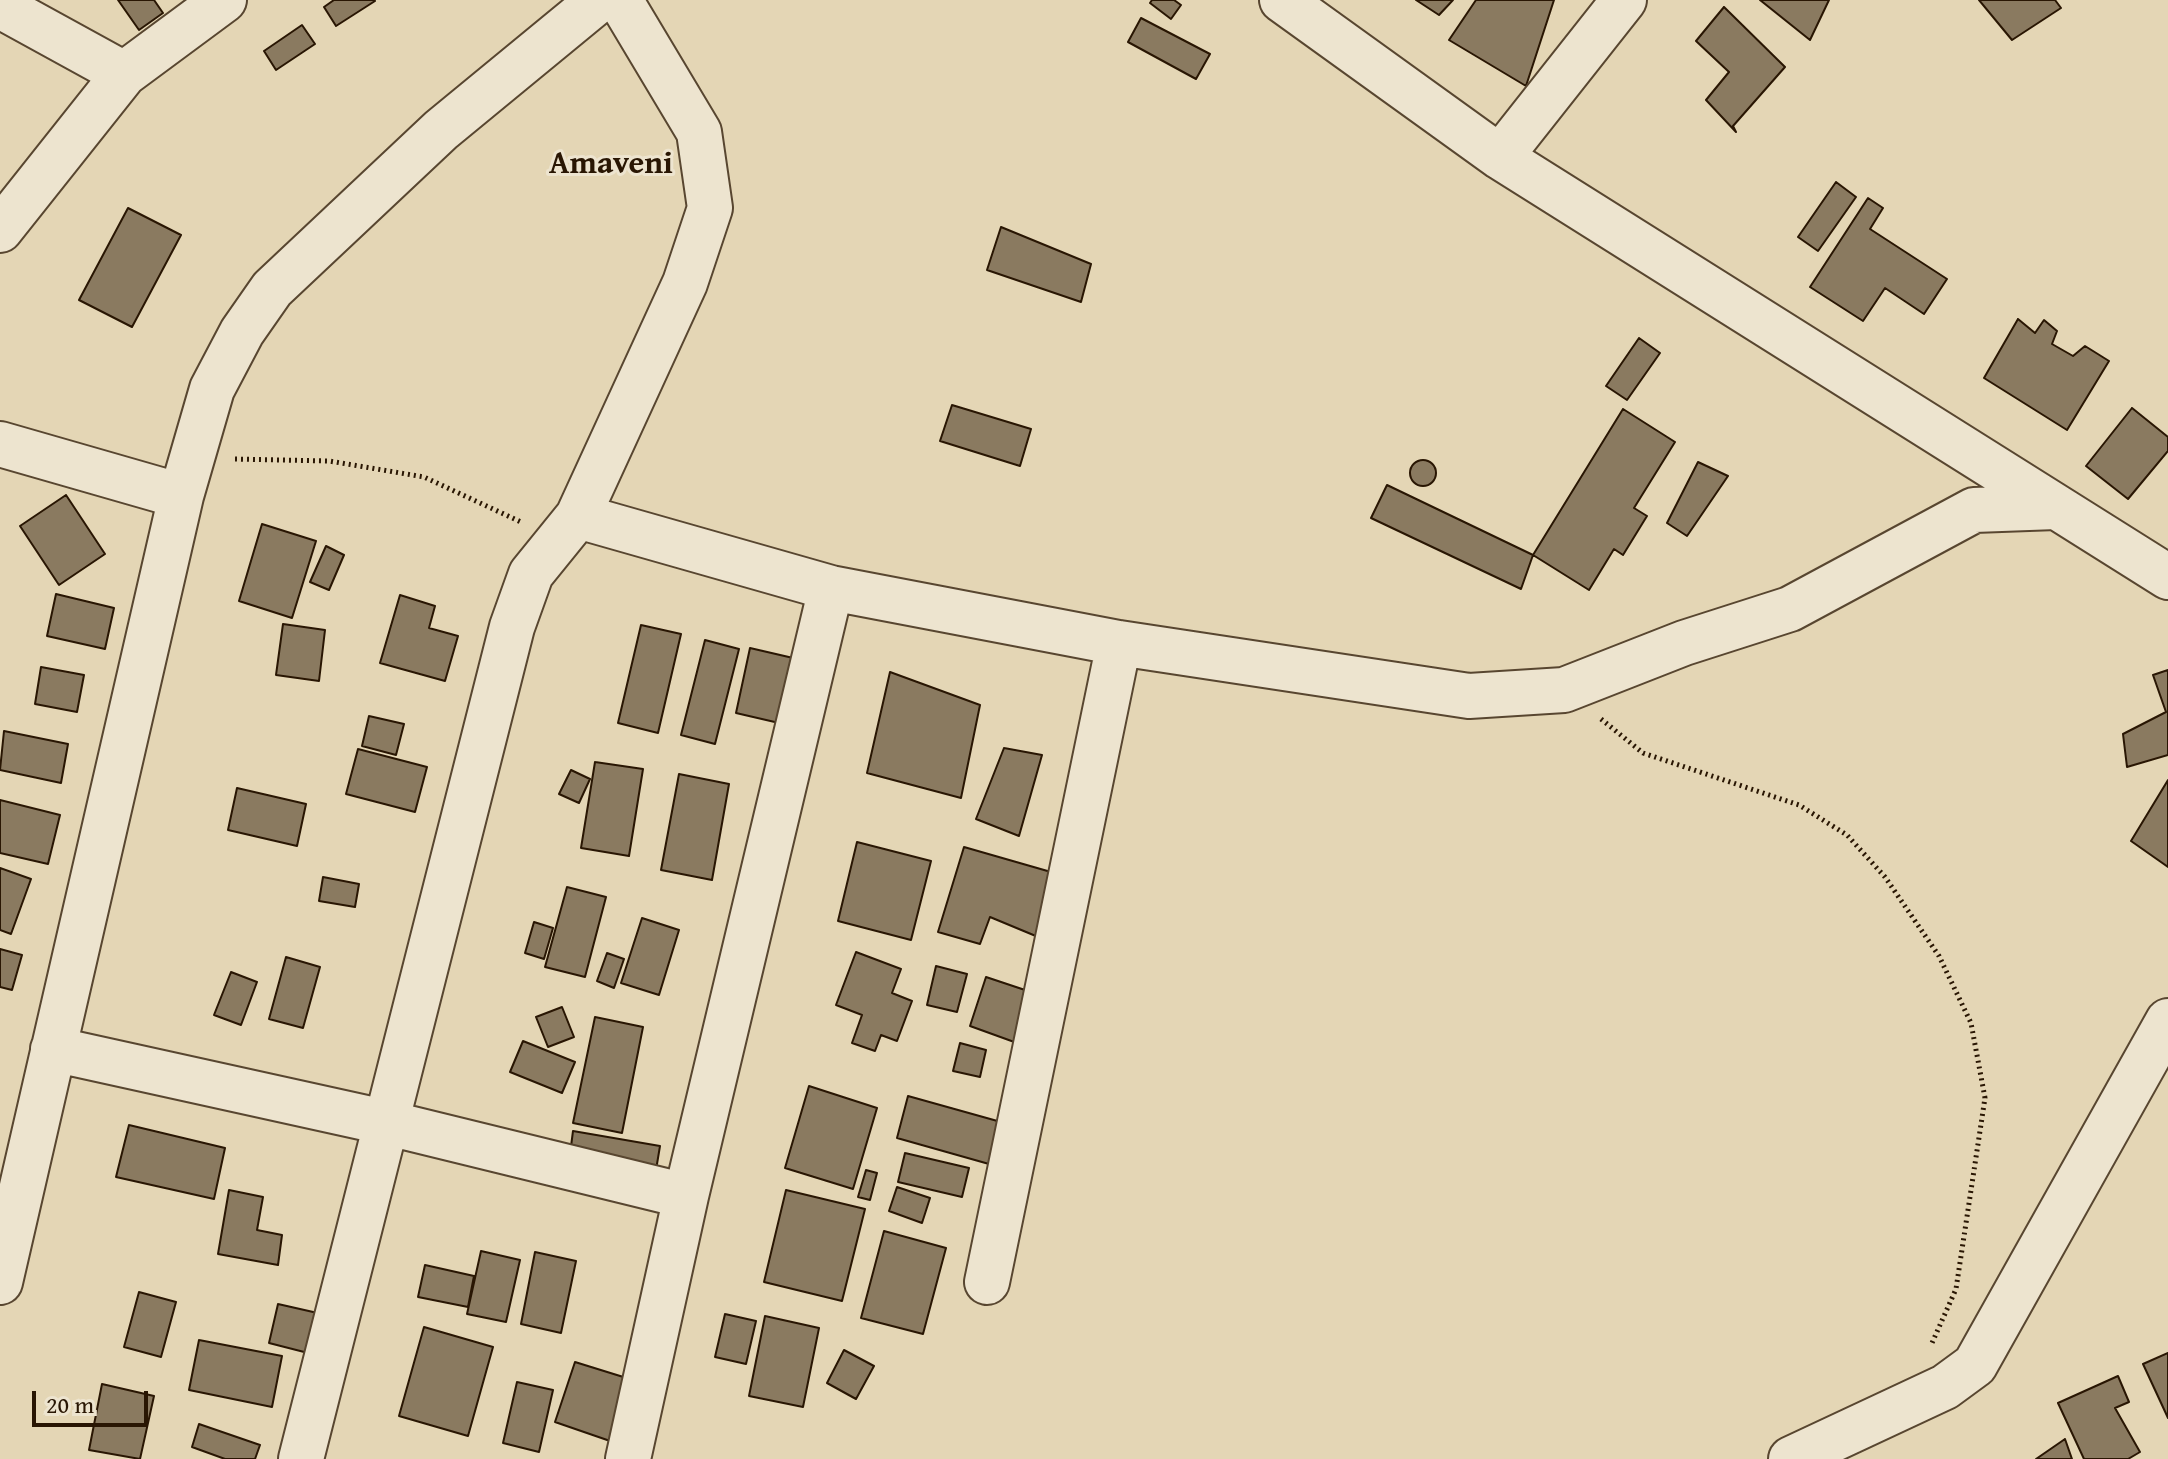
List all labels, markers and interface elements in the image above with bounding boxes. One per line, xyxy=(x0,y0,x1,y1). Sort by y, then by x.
district label: Amaveni xyxy=(549,146,673,184)
scale bar xyxy=(36,1375,152,1425)
text: 20 m xyxy=(46,1387,94,1422)

